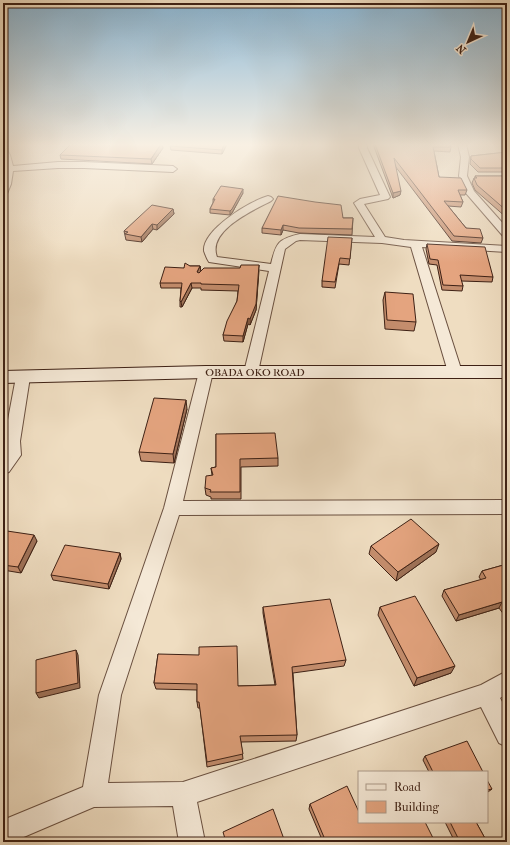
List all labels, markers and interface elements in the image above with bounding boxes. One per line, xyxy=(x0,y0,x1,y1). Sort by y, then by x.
north arrow xyxy=(448,22,488,62)
text: N xyxy=(453,41,469,56)
street label: OBADA OKO ROAD xyxy=(205,366,305,379)
legend xyxy=(358,771,488,823)
text: Road xyxy=(394,780,421,794)
text: Building xyxy=(394,800,439,814)

